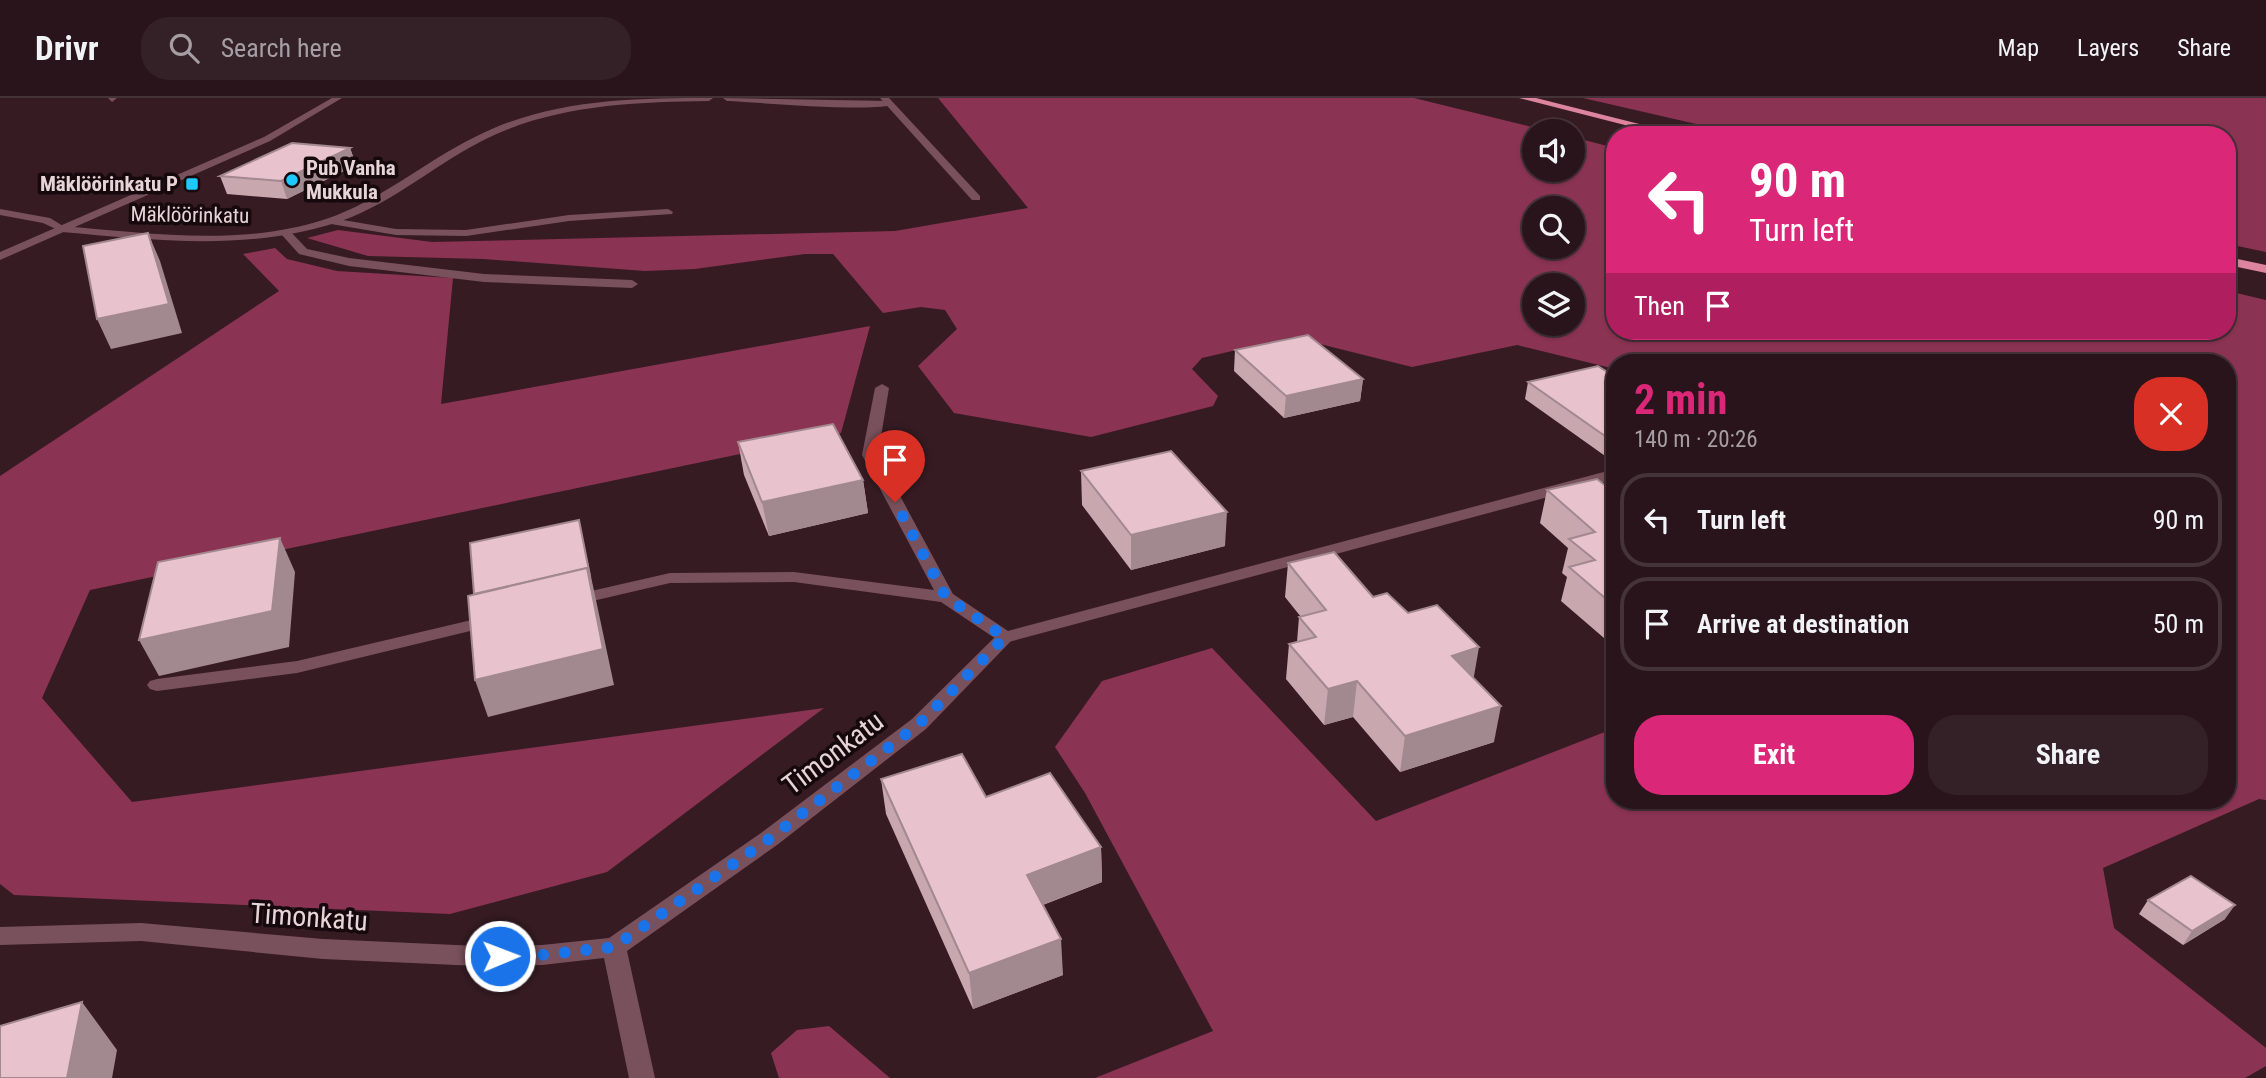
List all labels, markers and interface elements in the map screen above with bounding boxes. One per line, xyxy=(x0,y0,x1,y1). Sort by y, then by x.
search box xyxy=(141,17,631,80)
text: Drivr xyxy=(35,29,99,68)
icon: search xyxy=(165,29,203,67)
text: Search here xyxy=(221,33,342,63)
text: Map xyxy=(1998,34,2039,62)
text: Layers xyxy=(2077,34,2139,62)
text: Share xyxy=(2177,34,2231,62)
map controls xyxy=(1522,119,1585,336)
button: sound xyxy=(1522,119,1585,182)
text: 90 m xyxy=(1749,152,1846,209)
icon: left xyxy=(1634,154,1725,245)
place label: Pub Vanha Mukkula xyxy=(306,156,396,204)
place label: Mäklöörinkatu P xyxy=(40,172,178,196)
marker: Pub Vanha Mukkula xyxy=(284,172,300,188)
marker: Mäklöörinkatu P xyxy=(184,176,200,192)
button: search xyxy=(1522,196,1585,259)
street label: Mäklöörinkatu xyxy=(131,202,249,228)
text: Turn left xyxy=(1749,211,1854,249)
button: layers xyxy=(1522,273,1585,336)
icon: arrive xyxy=(1699,287,1737,325)
text: Then xyxy=(1634,291,1685,321)
text: 2 min xyxy=(1634,375,1727,424)
button: close xyxy=(2134,377,2208,451)
text: 140 m · 20:26 xyxy=(1634,426,1758,453)
pin xyxy=(865,430,925,502)
icon: arrive xyxy=(876,441,914,479)
icon: left xyxy=(1638,501,1676,539)
text: Turn left xyxy=(1697,505,1786,535)
text: 90 m xyxy=(2153,505,2204,535)
icon: arrive xyxy=(1638,605,1676,643)
text: Arrive at destination xyxy=(1697,609,1909,639)
text: 50 m xyxy=(2153,609,2204,639)
street label: Timonkatu xyxy=(776,704,890,802)
button: Exit xyxy=(1634,715,1914,795)
button: Share xyxy=(1928,715,2208,795)
street label: Timonkatu xyxy=(249,896,369,938)
position arrow xyxy=(463,919,537,993)

